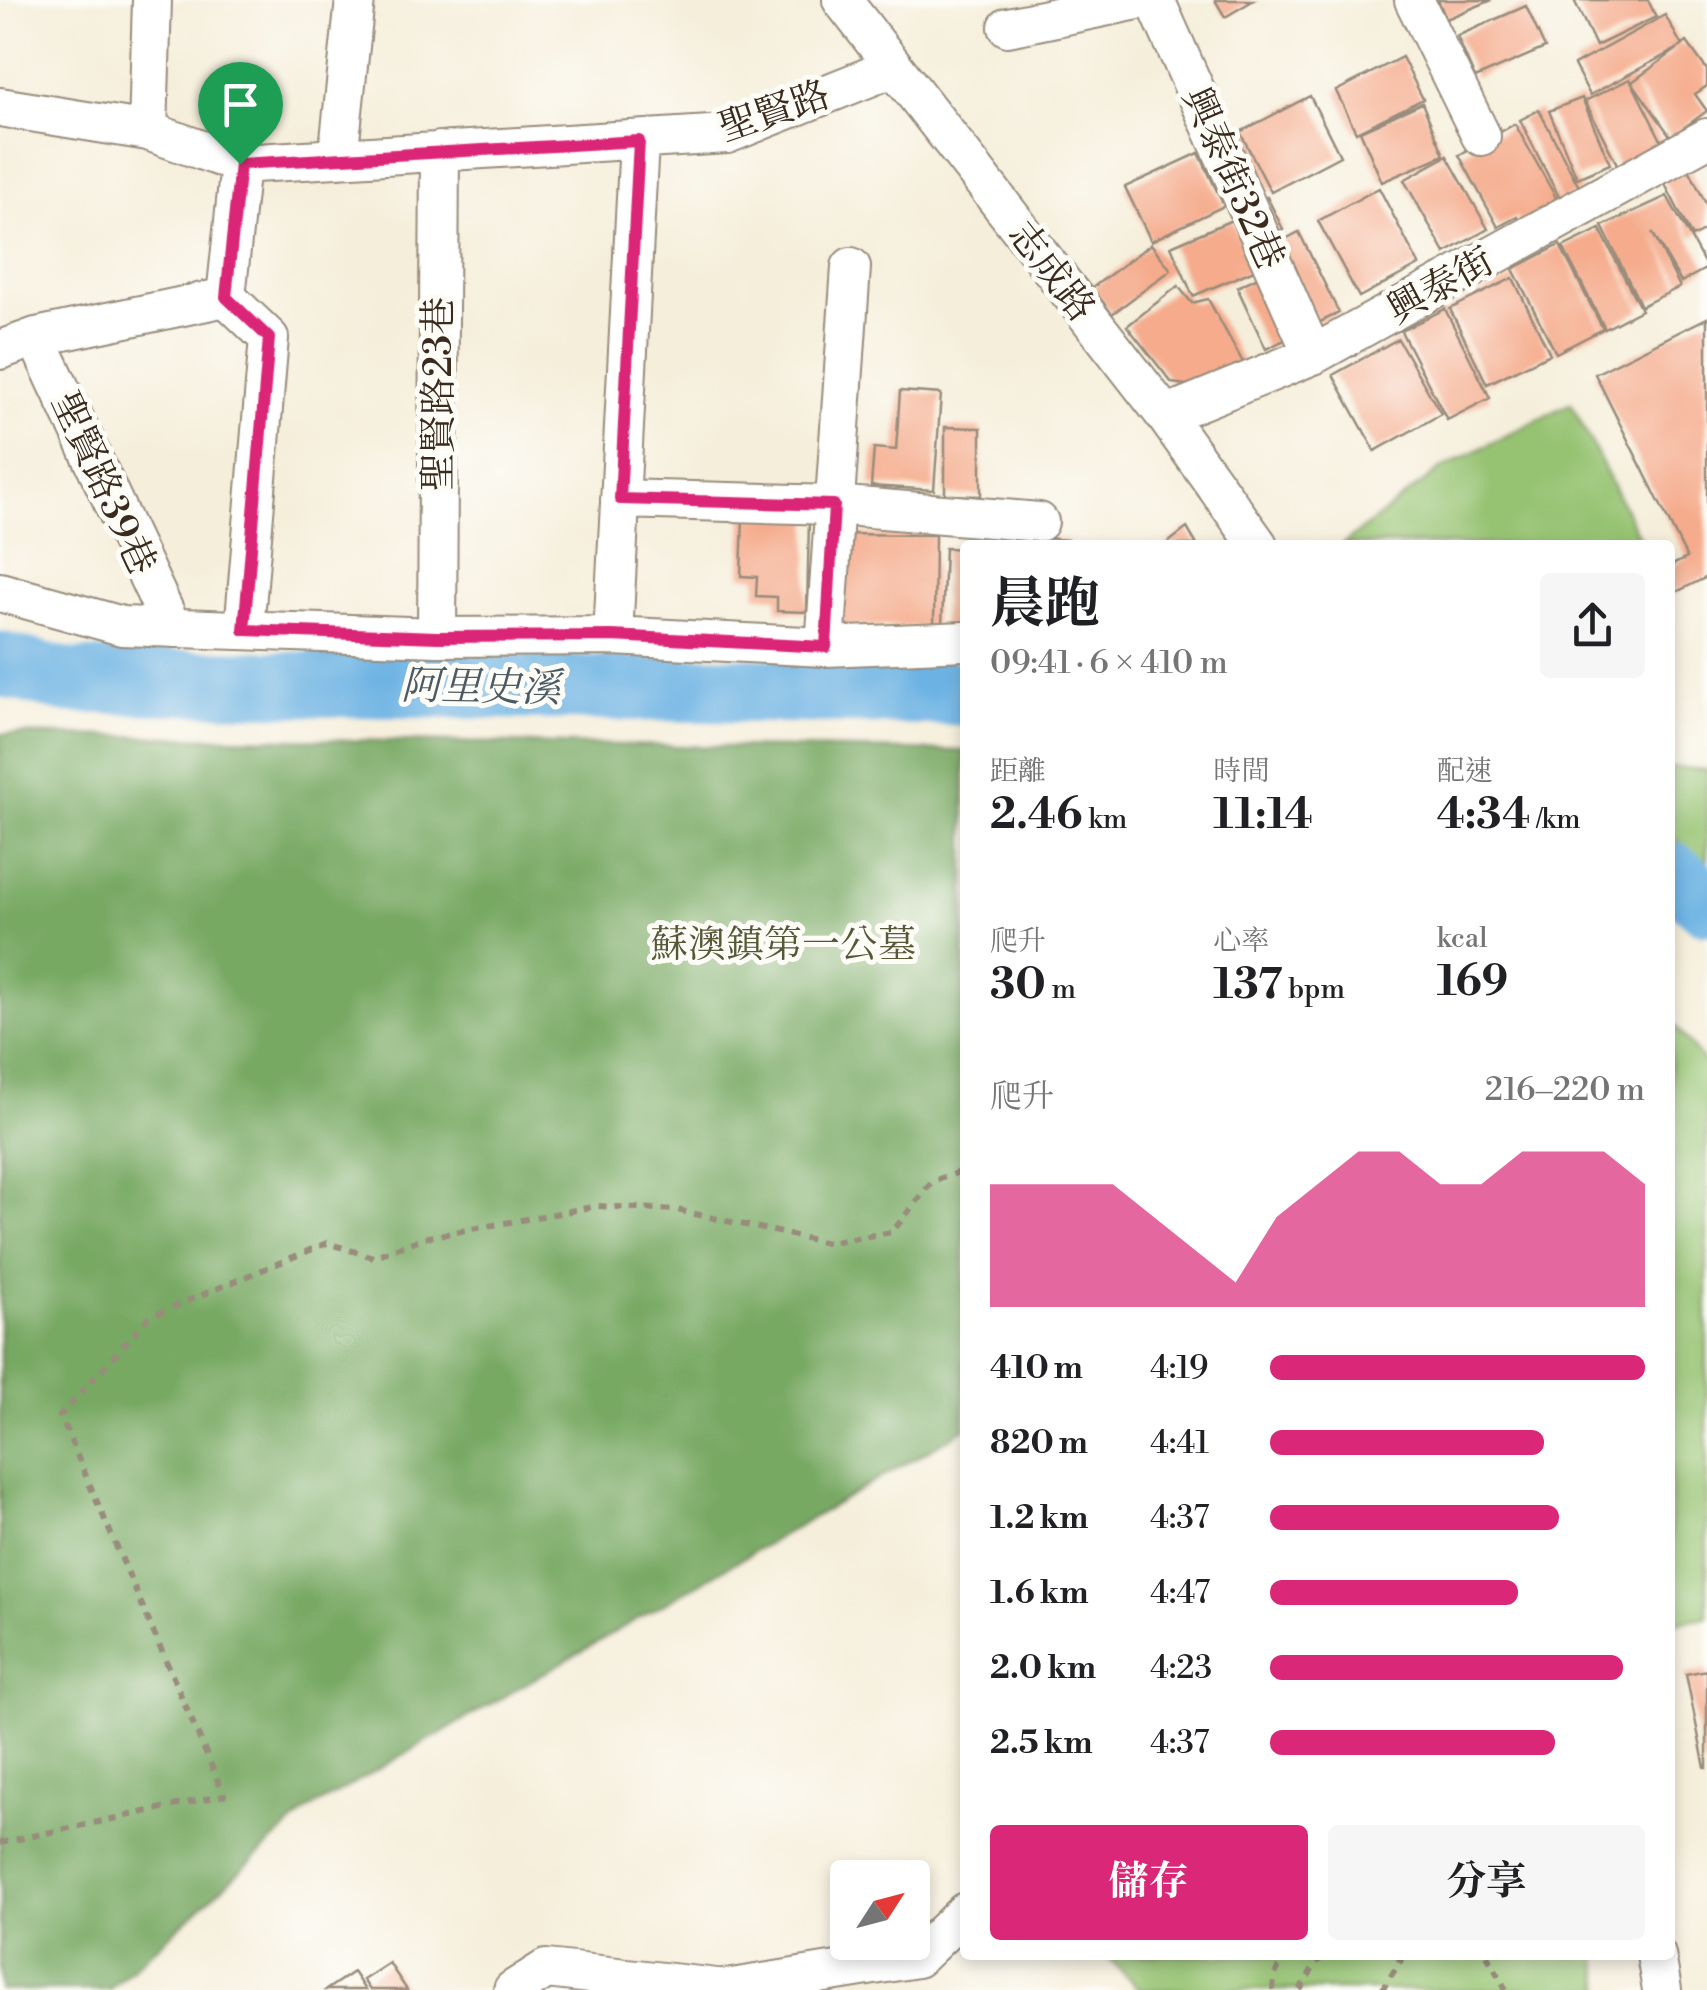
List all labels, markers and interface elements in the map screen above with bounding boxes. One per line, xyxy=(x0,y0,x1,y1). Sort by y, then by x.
pin xyxy=(198,62,283,165)
street label: 聖賢路 xyxy=(713,72,836,153)
icon: arrive xyxy=(213,77,268,132)
street label: 興泰街32巷 xyxy=(1172,80,1294,277)
street label: 志成路 xyxy=(997,213,1104,331)
street label: 興泰街 xyxy=(1379,238,1502,335)
street label: 聖賢路23巷 xyxy=(416,297,463,491)
street label: 聖賢路39巷 xyxy=(40,385,165,582)
text: 晨跑 xyxy=(990,571,1100,640)
button: share xyxy=(1540,573,1645,678)
text: 09:41 · 6 × 410 m xyxy=(990,643,1228,683)
water label: 阿里史溪 xyxy=(401,662,565,714)
text: 距離 xyxy=(990,754,1046,789)
text: 時間 xyxy=(1213,754,1269,789)
text: 配速 xyxy=(1437,754,1493,789)
text: 2.46 xyxy=(990,789,1082,842)
text: 11:14 xyxy=(1213,789,1313,842)
text: 4:34 xyxy=(1437,789,1530,842)
text: km xyxy=(1082,802,1127,837)
text: /km xyxy=(1530,802,1581,837)
text: kcal xyxy=(1437,921,1487,956)
park label: 蘇澳鎮第一公墓 xyxy=(650,922,916,969)
text: 爬升 xyxy=(990,924,1046,959)
text: 心率 xyxy=(1213,924,1269,959)
text: 169 xyxy=(1437,956,1508,1009)
text: 30 xyxy=(990,959,1046,1012)
text: 137 xyxy=(1213,959,1283,1012)
text: m xyxy=(1046,972,1076,1007)
text: bpm xyxy=(1283,972,1345,1007)
text: 216–220 m xyxy=(1485,1070,1645,1110)
text: 爬升 xyxy=(990,1077,1054,1117)
text: 410 m xyxy=(990,1348,1083,1388)
text: 4:19 xyxy=(1150,1348,1208,1388)
text: 820 m xyxy=(990,1423,1088,1463)
text: 4:41 xyxy=(1150,1423,1209,1463)
text: 1.2 km xyxy=(990,1498,1088,1538)
text: 4:37 xyxy=(1150,1498,1209,1538)
text: 1.6 km xyxy=(990,1573,1089,1613)
text: 4:47 xyxy=(1150,1573,1210,1613)
text: 2.0 km xyxy=(990,1648,1096,1688)
text: 4:23 xyxy=(1150,1648,1212,1688)
text: 2.5 km xyxy=(990,1723,1093,1763)
text: 4:37 xyxy=(1150,1723,1209,1763)
button: 儲存 xyxy=(990,1825,1308,1940)
button: 分享 xyxy=(1328,1825,1645,1940)
north arrow xyxy=(830,1860,930,1960)
map controls xyxy=(830,1860,930,1960)

